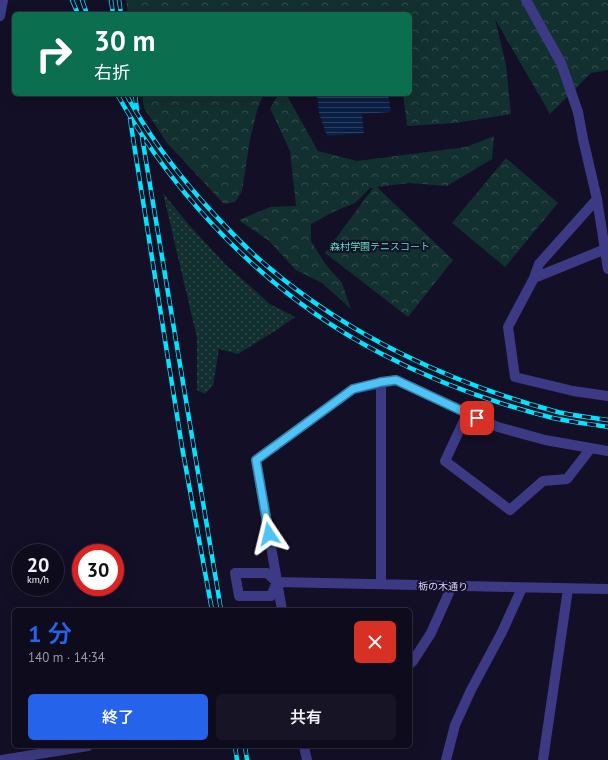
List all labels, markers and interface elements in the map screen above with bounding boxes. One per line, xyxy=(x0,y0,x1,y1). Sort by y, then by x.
text: 30 m xyxy=(94,22,155,59)
icon: right xyxy=(28,28,80,80)
text: 右折 xyxy=(94,61,130,84)
park label: 森村学園テニスコート xyxy=(330,240,430,253)
pin xyxy=(460,401,494,435)
icon: arrive xyxy=(466,407,488,429)
position arrow xyxy=(248,513,290,555)
speed limit sign: 30 xyxy=(72,544,124,596)
text: 20 xyxy=(27,552,49,578)
text: km/h xyxy=(27,573,49,586)
street label: 栃の木通り xyxy=(418,580,468,593)
text: 1 分 xyxy=(28,618,72,649)
button: close xyxy=(354,621,396,663)
text: 140 m · 14:34 xyxy=(28,649,105,666)
button: 終了 xyxy=(28,694,208,740)
button: 共有 xyxy=(216,694,396,740)

